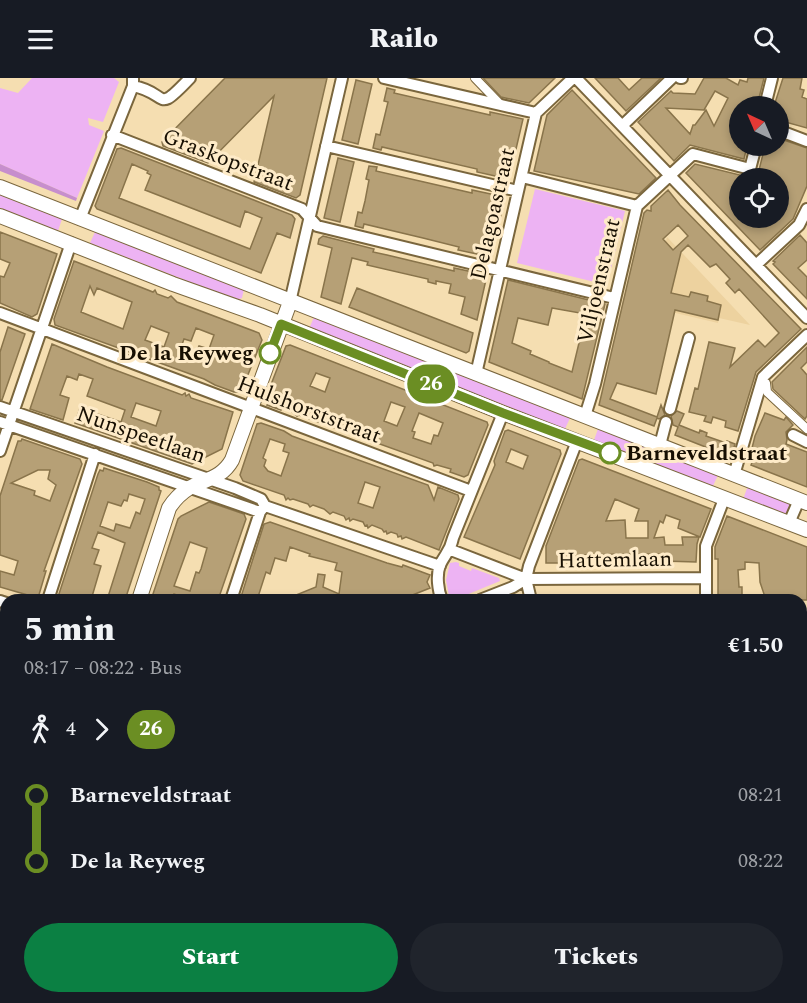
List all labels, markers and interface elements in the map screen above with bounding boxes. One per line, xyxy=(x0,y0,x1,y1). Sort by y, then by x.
text: Railo xyxy=(369,18,438,60)
icon: menu xyxy=(24,23,57,56)
icon: search xyxy=(750,23,783,56)
north arrow xyxy=(729,96,789,156)
map controls xyxy=(729,96,789,228)
street label: Graskopstraat xyxy=(158,120,298,200)
street label: Delagoastraat xyxy=(462,144,524,283)
button: locate xyxy=(729,168,789,228)
street label: Viljoenstraat xyxy=(569,215,629,347)
place label: De la Reyweg xyxy=(119,337,254,370)
marker: De la Reyweg xyxy=(259,342,281,364)
line badge: 26 xyxy=(404,364,458,404)
street label: Hulshorststraat xyxy=(232,367,386,453)
text: 26 xyxy=(419,368,443,400)
street label: Nunspeetlaan xyxy=(72,397,210,473)
place label: Barneveldstraat xyxy=(626,437,787,470)
marker: Barneveldstraat xyxy=(599,442,621,464)
street label: Hattemlaan xyxy=(557,543,673,577)
text: 5 min xyxy=(24,605,115,655)
text: €1.50 xyxy=(728,629,783,662)
text: 08:17 – 08:22 · Bus xyxy=(24,653,182,683)
icon: walk xyxy=(24,713,57,746)
icon: forward xyxy=(85,713,118,746)
text: 26 xyxy=(139,713,163,745)
text: 4 xyxy=(66,714,76,744)
text: Barneveldstraat xyxy=(70,779,231,812)
text: 08:21 xyxy=(738,780,783,810)
text: De la Reyweg xyxy=(70,845,205,878)
text: 08:22 xyxy=(738,846,783,876)
button: Start xyxy=(24,923,398,992)
button: Tickets xyxy=(410,923,783,992)

